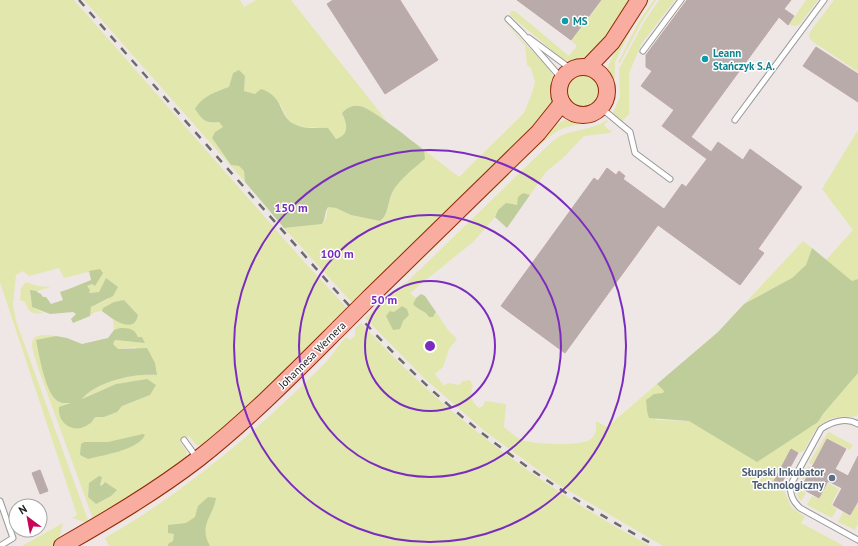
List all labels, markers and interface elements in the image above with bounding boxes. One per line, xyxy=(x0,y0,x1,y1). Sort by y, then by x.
place label: MS xyxy=(573,14,588,28)
marker: MS xyxy=(560,16,570,26)
place label: Leann Stańczyk S.A. xyxy=(713,46,775,73)
marker: Leann Stańczyk S.A. xyxy=(700,54,710,64)
text: 150 m xyxy=(274,200,308,215)
text: 100 m xyxy=(320,246,354,261)
text: 50 m xyxy=(371,292,397,307)
street label: Johannesa Wernera xyxy=(275,318,349,392)
centre of rings xyxy=(423,339,437,353)
place label: Słupski Inkubator Technologiczny xyxy=(742,465,825,492)
marker: Słupski Inkubator Technologiczny xyxy=(827,473,837,483)
north arrow xyxy=(8,498,48,538)
text: N xyxy=(16,502,29,517)

